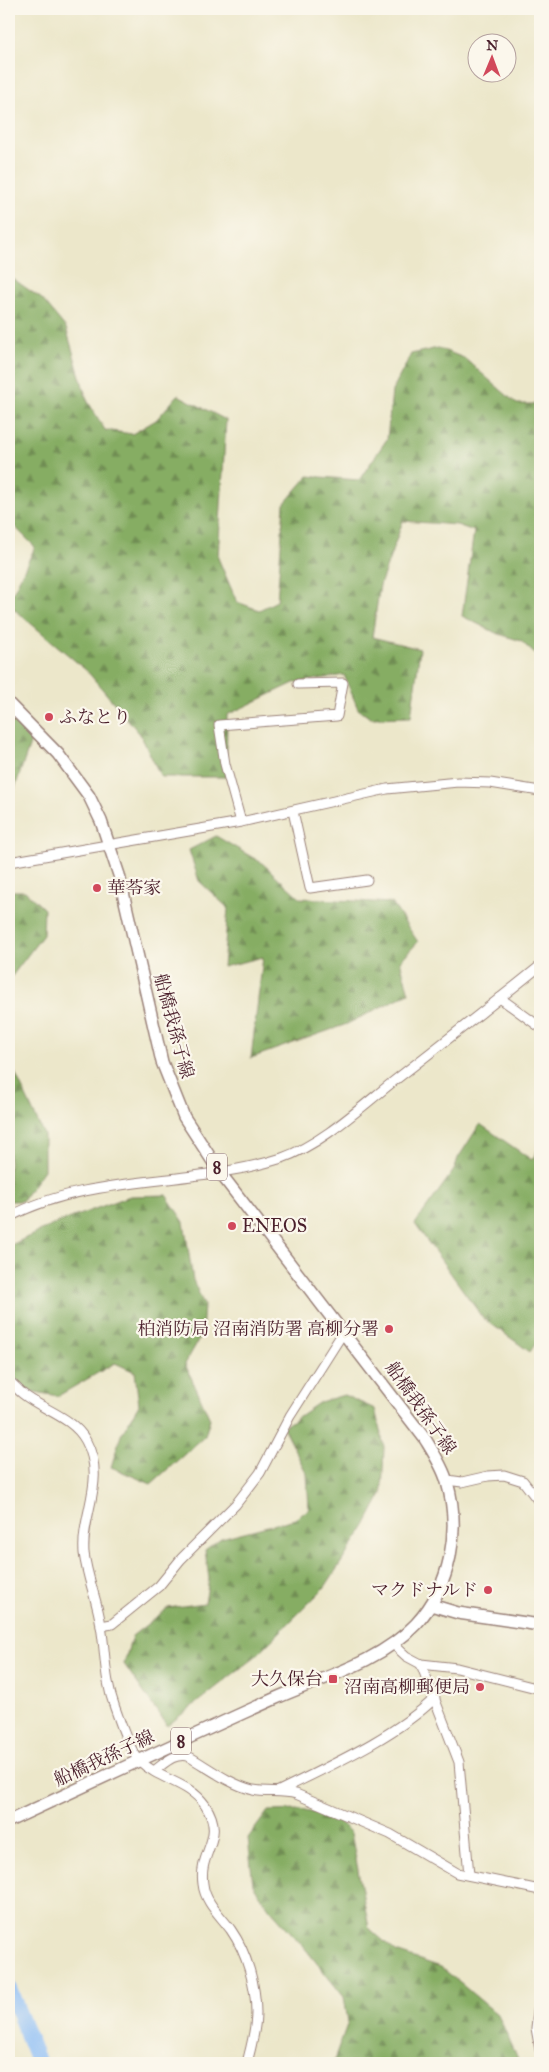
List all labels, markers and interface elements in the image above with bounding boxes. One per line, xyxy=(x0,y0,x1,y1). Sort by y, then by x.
north arrow xyxy=(466,32,516,82)
text: N xyxy=(486,37,498,54)
place label: ふなとり xyxy=(59,706,131,728)
marker: ふなとり xyxy=(43,711,55,723)
place label: 華苓家 xyxy=(107,877,161,899)
marker: 華苓家 xyxy=(91,882,103,894)
street label: 船橋我孫子線 xyxy=(149,971,199,1081)
road number: 8 xyxy=(207,1154,227,1180)
place label: ENEOS xyxy=(242,1215,307,1237)
marker: ENEOS xyxy=(226,1220,238,1232)
place label: 柏消防局 沼南消防署 高柳分署 xyxy=(137,1318,379,1340)
marker: 柏消防局 沼南消防署 高柳分署 xyxy=(383,1323,395,1335)
street label: 船橋我孫子線 xyxy=(381,1357,461,1459)
place label: マクドナルド xyxy=(371,1579,478,1601)
marker: マクドナルド xyxy=(482,1584,494,1596)
place label: 大久保台 xyxy=(251,1668,323,1690)
marker: 大久保台 xyxy=(327,1673,339,1685)
place label: 沼南高柳郵便局 xyxy=(344,1676,470,1698)
marker: 沼南高柳郵便局 xyxy=(474,1681,486,1693)
street label: 船橋我孫子線 xyxy=(50,1725,158,1791)
road number: 8 xyxy=(171,1728,191,1754)

